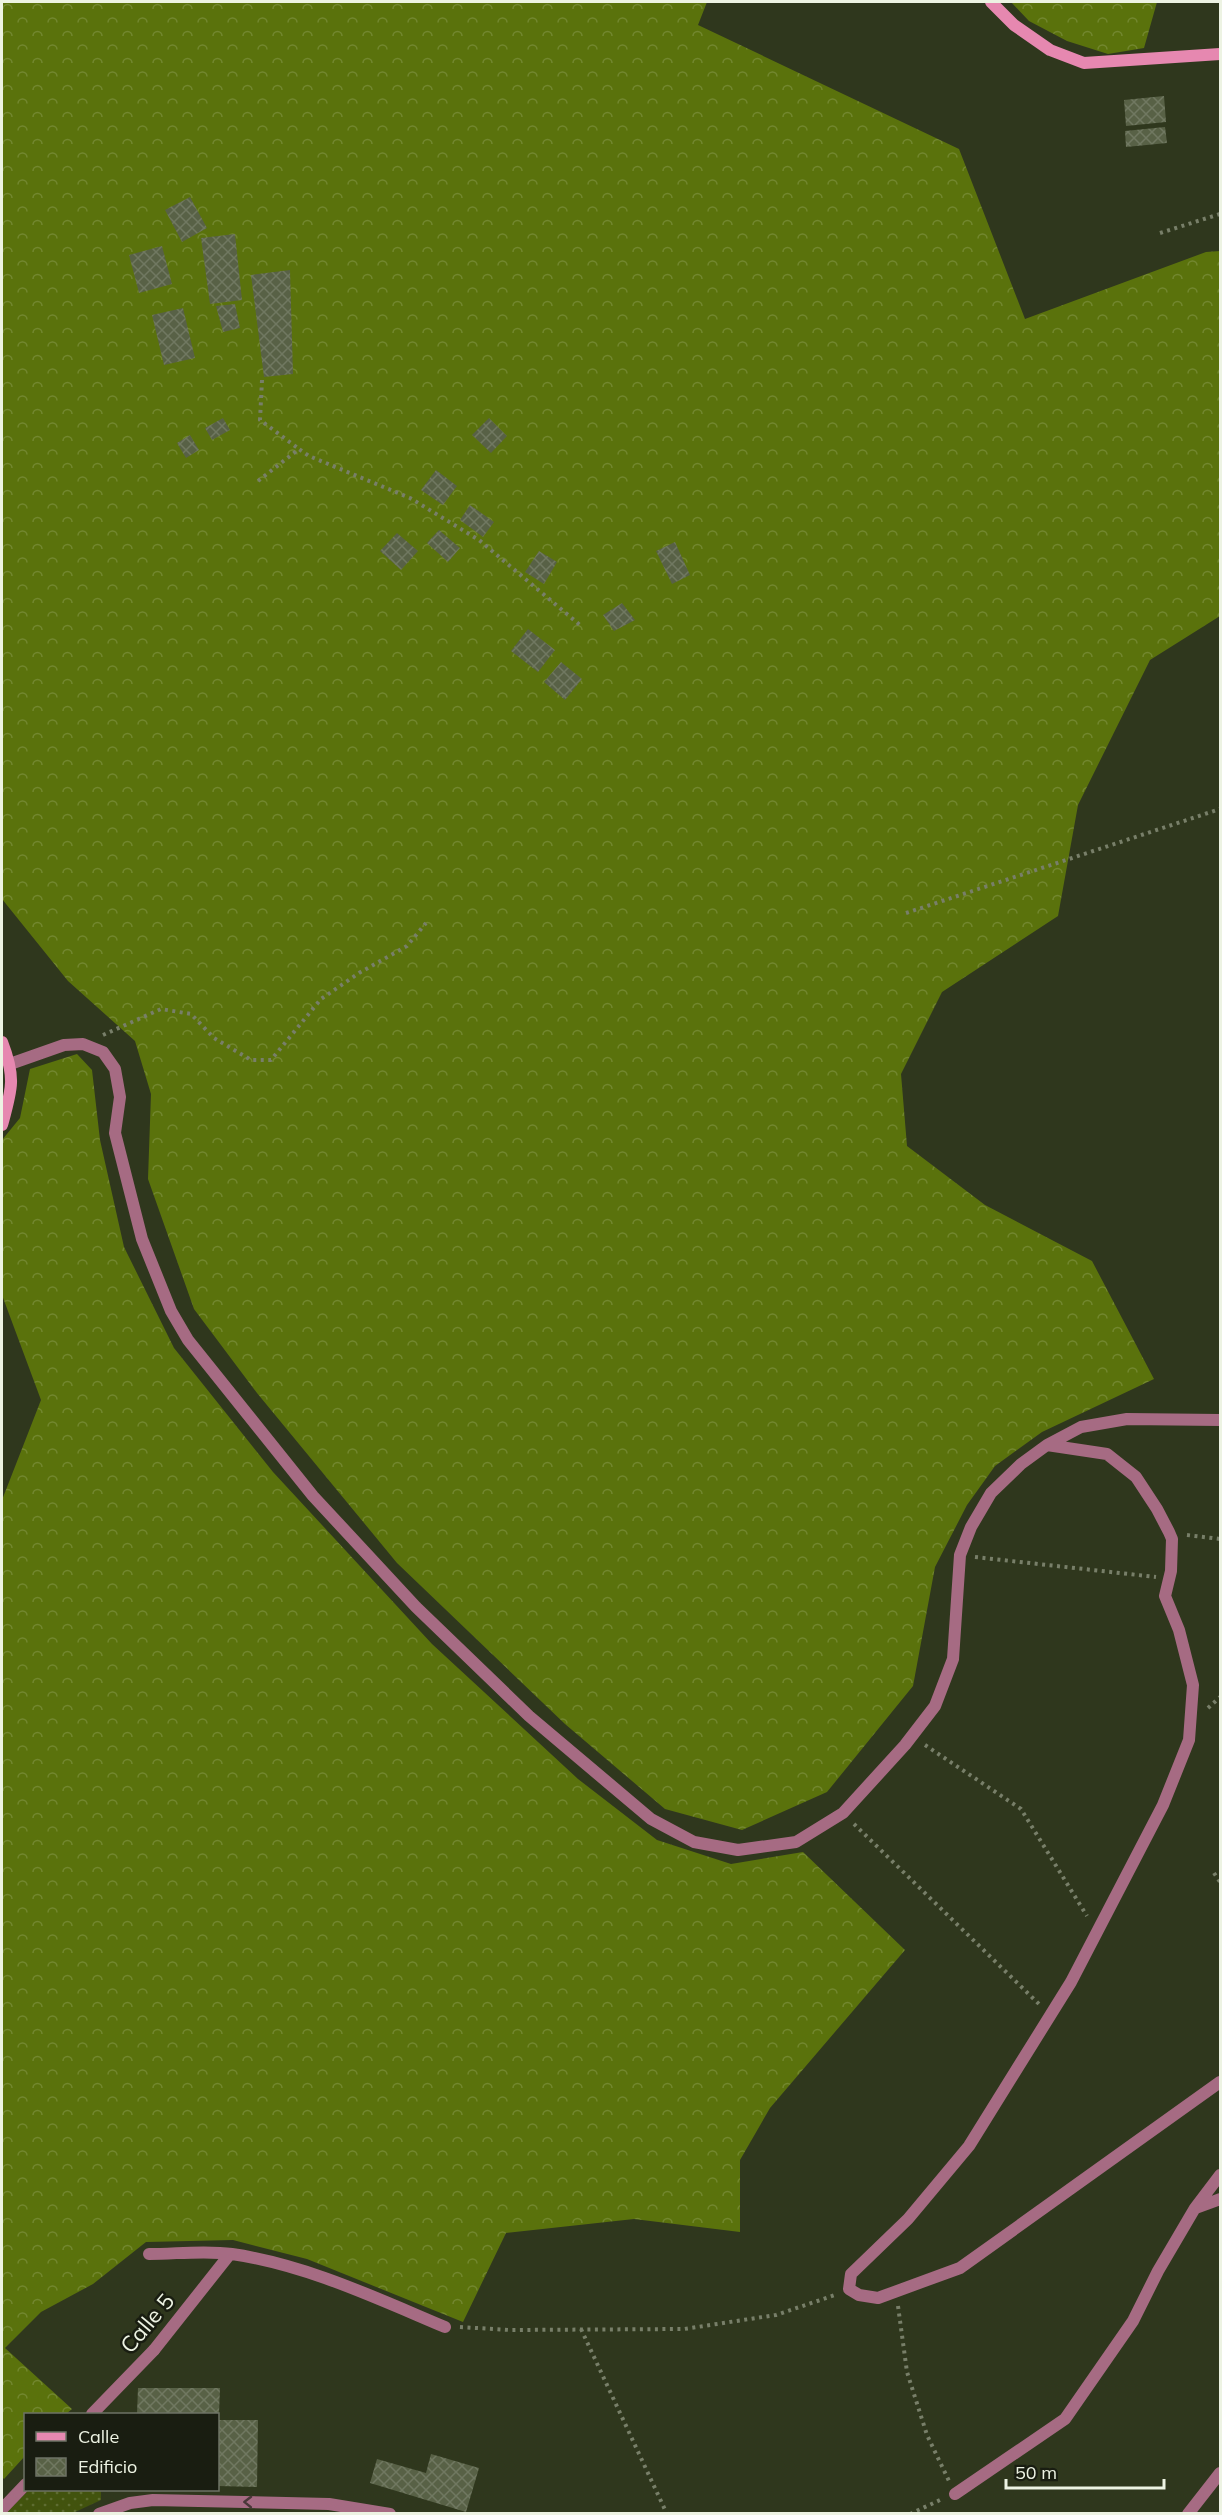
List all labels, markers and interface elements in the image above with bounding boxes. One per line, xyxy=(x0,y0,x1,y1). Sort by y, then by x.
street label: Calle 5 xyxy=(114,2287,180,2359)
legend xyxy=(24,2413,219,2491)
text: Calle xyxy=(78,2425,119,2448)
scale bar xyxy=(1006,2452,1164,2490)
text: Edificio xyxy=(78,2455,137,2478)
text: 50 m xyxy=(1015,2461,1057,2484)
one-way arrow xyxy=(244,2496,253,2509)

